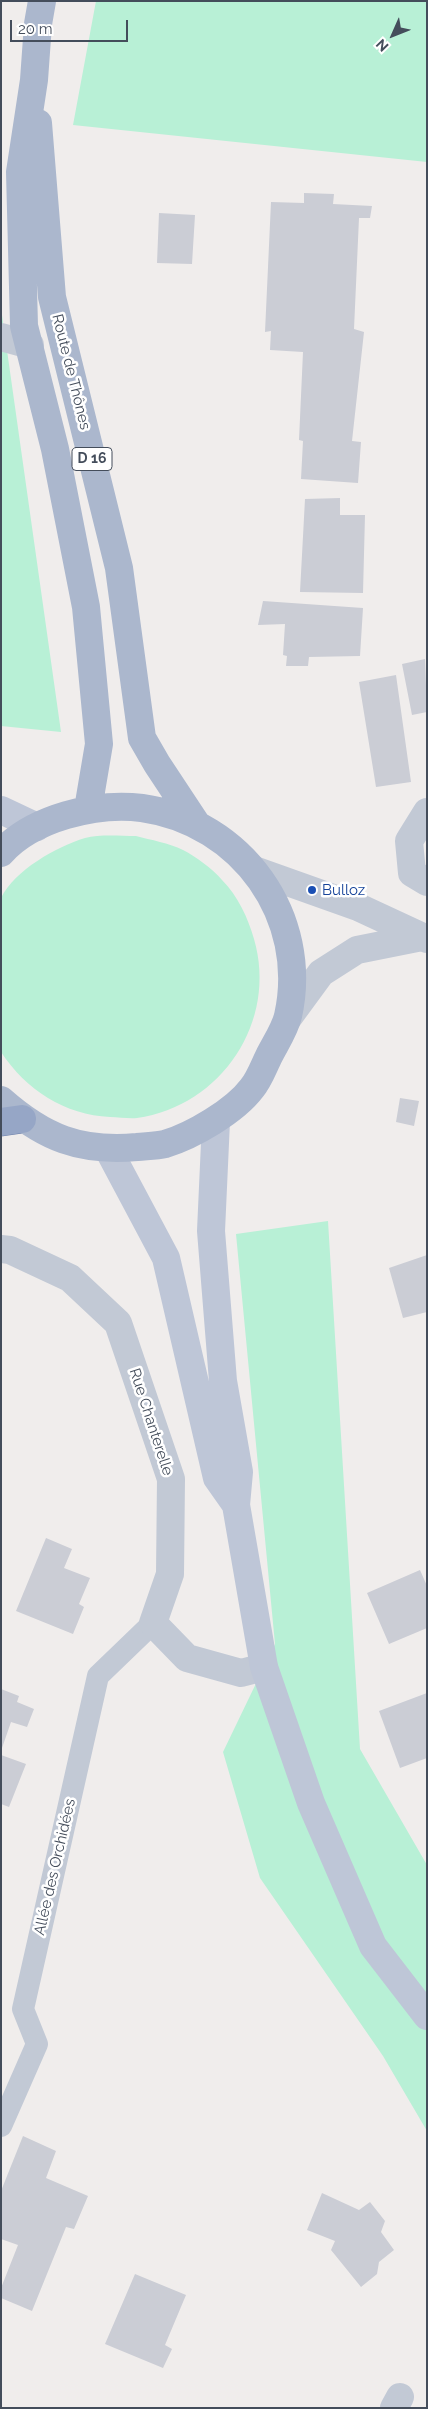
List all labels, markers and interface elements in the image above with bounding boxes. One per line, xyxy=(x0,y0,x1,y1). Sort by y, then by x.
scale bar xyxy=(12,10,130,42)
north arrow xyxy=(368,10,418,60)
text: 20 m xyxy=(18,20,53,38)
text: N xyxy=(373,36,392,55)
street label: Route de Thônes xyxy=(48,312,94,432)
road number: D 16 xyxy=(72,448,112,470)
place label: Bulloz xyxy=(322,881,365,899)
marker: Bulloz xyxy=(306,884,318,896)
street label: Rue Chanterelle xyxy=(125,1366,177,1478)
street label: Allée des Orchidées xyxy=(31,1797,79,1937)

